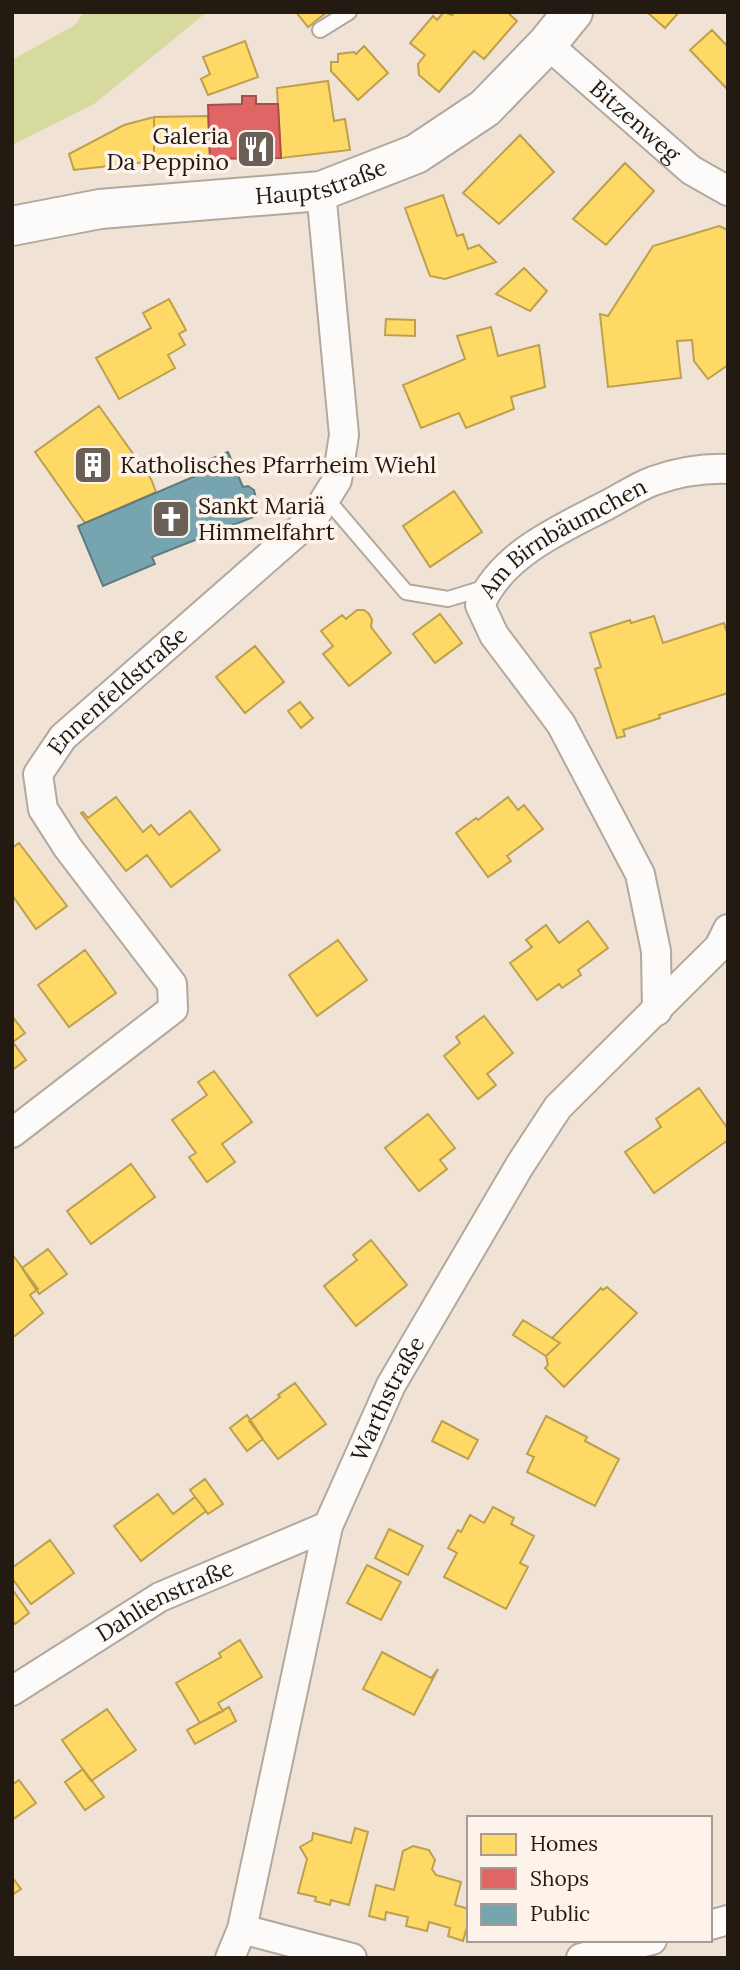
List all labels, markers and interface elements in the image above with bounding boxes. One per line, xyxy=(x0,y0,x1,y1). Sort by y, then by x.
street label: Bitzenweg xyxy=(584,73,688,169)
place label: Galeria Da Peppino xyxy=(107,121,229,176)
restaurant icon: Galeria Da Peppino xyxy=(235,128,277,170)
street label: Hauptstraße xyxy=(254,152,391,210)
building icon: Katholisches Pfarrheim Wiehl xyxy=(72,444,114,486)
place label: Katholisches Pfarrheim Wiehl xyxy=(120,450,436,479)
street label: Am Birnbäumchen xyxy=(471,471,651,604)
place label: Sankt Mariä Himmelfahrt xyxy=(198,491,335,546)
church icon: Sankt Mariä Himmelfahrt xyxy=(150,498,192,540)
street label: Ennenfeldstraße xyxy=(41,620,193,760)
street label: Warthstraße xyxy=(344,1331,430,1466)
street label: Dahlienstraße xyxy=(90,1553,238,1648)
legend xyxy=(467,1816,712,1942)
text: Homes xyxy=(530,1830,598,1857)
text: Shops xyxy=(530,1865,589,1892)
text: Public xyxy=(530,1900,590,1927)

